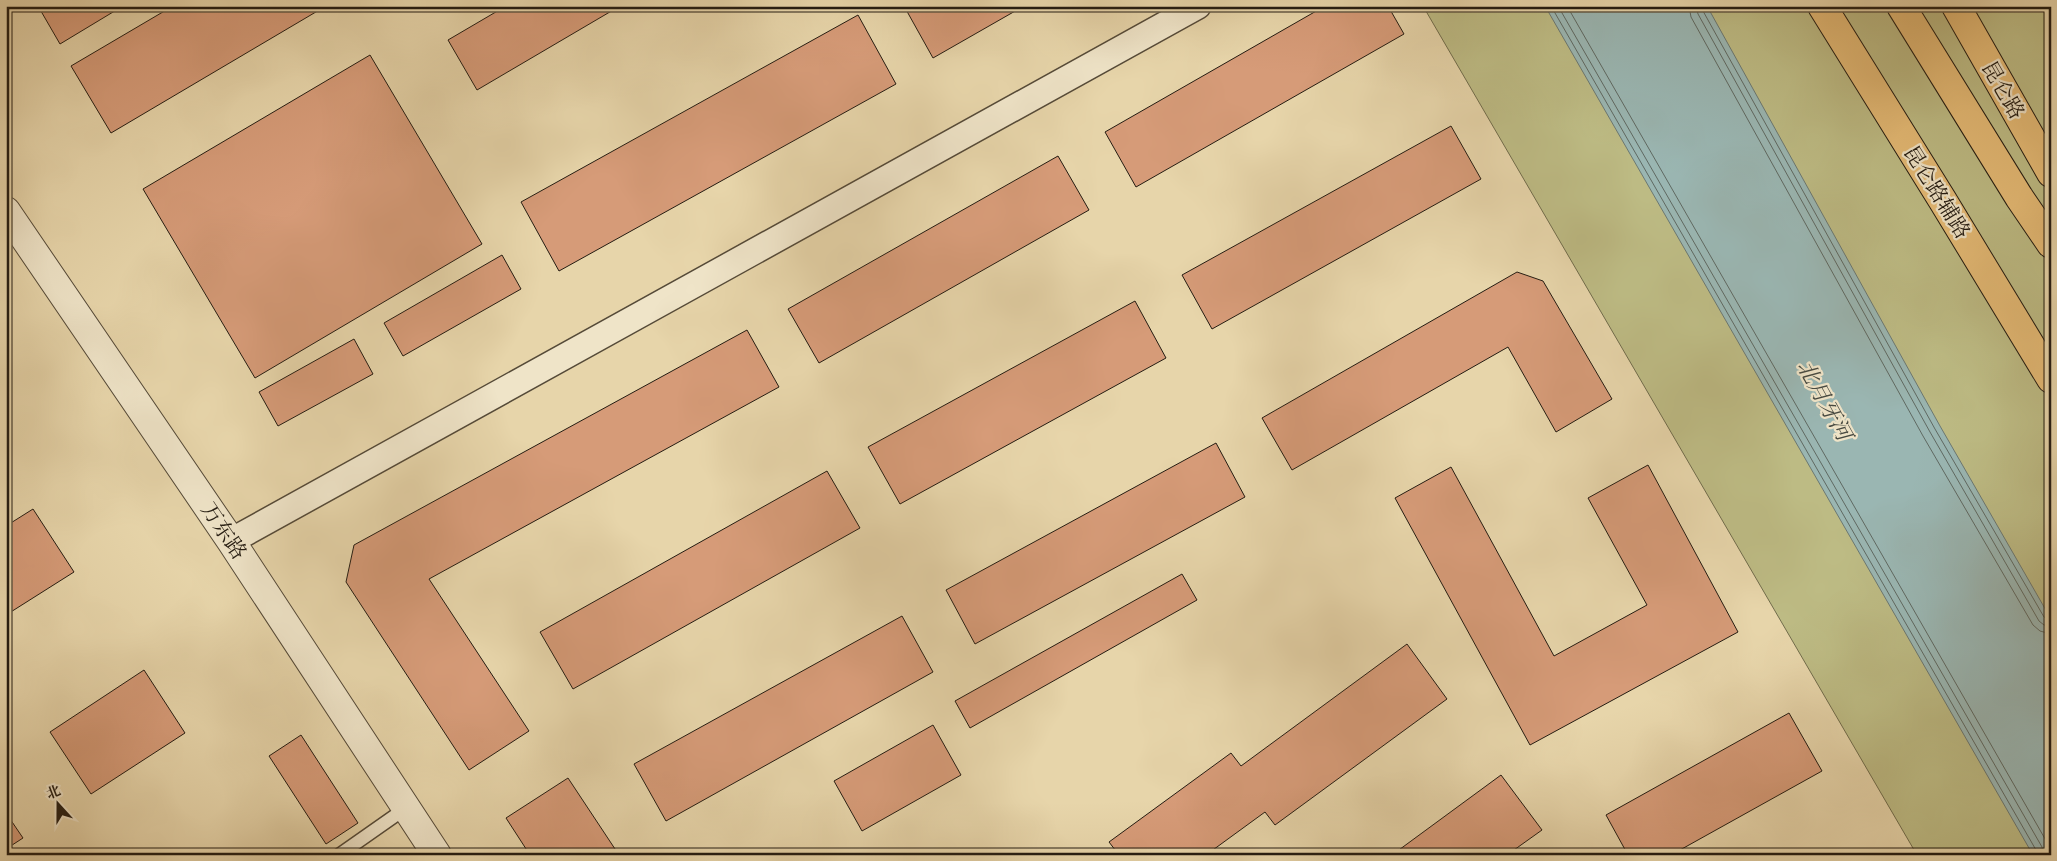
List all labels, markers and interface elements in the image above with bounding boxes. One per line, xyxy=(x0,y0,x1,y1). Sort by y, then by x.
street label: 昆仑路 xyxy=(1974,56,2031,125)
street label: 昆仑路辅路 xyxy=(1896,140,1977,244)
water label: 北月牙河 xyxy=(1790,355,1861,450)
street label: 万东路 xyxy=(194,497,253,566)
north arrow xyxy=(32,778,82,828)
text: 北 xyxy=(44,781,63,804)

